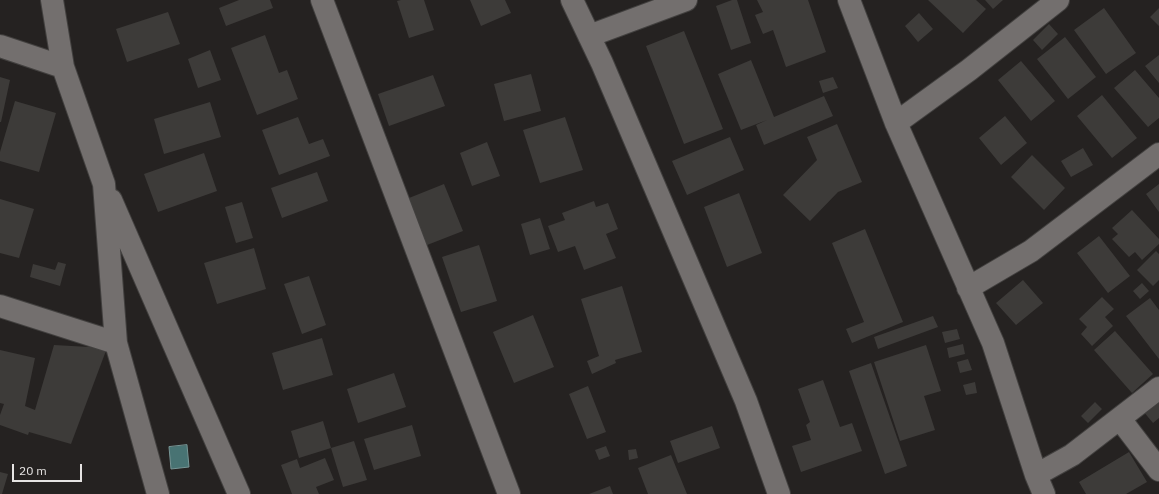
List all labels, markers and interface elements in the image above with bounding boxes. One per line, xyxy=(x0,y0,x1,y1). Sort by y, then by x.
scale bar xyxy=(14,456,84,482)
text: 20 m xyxy=(19,463,47,478)

